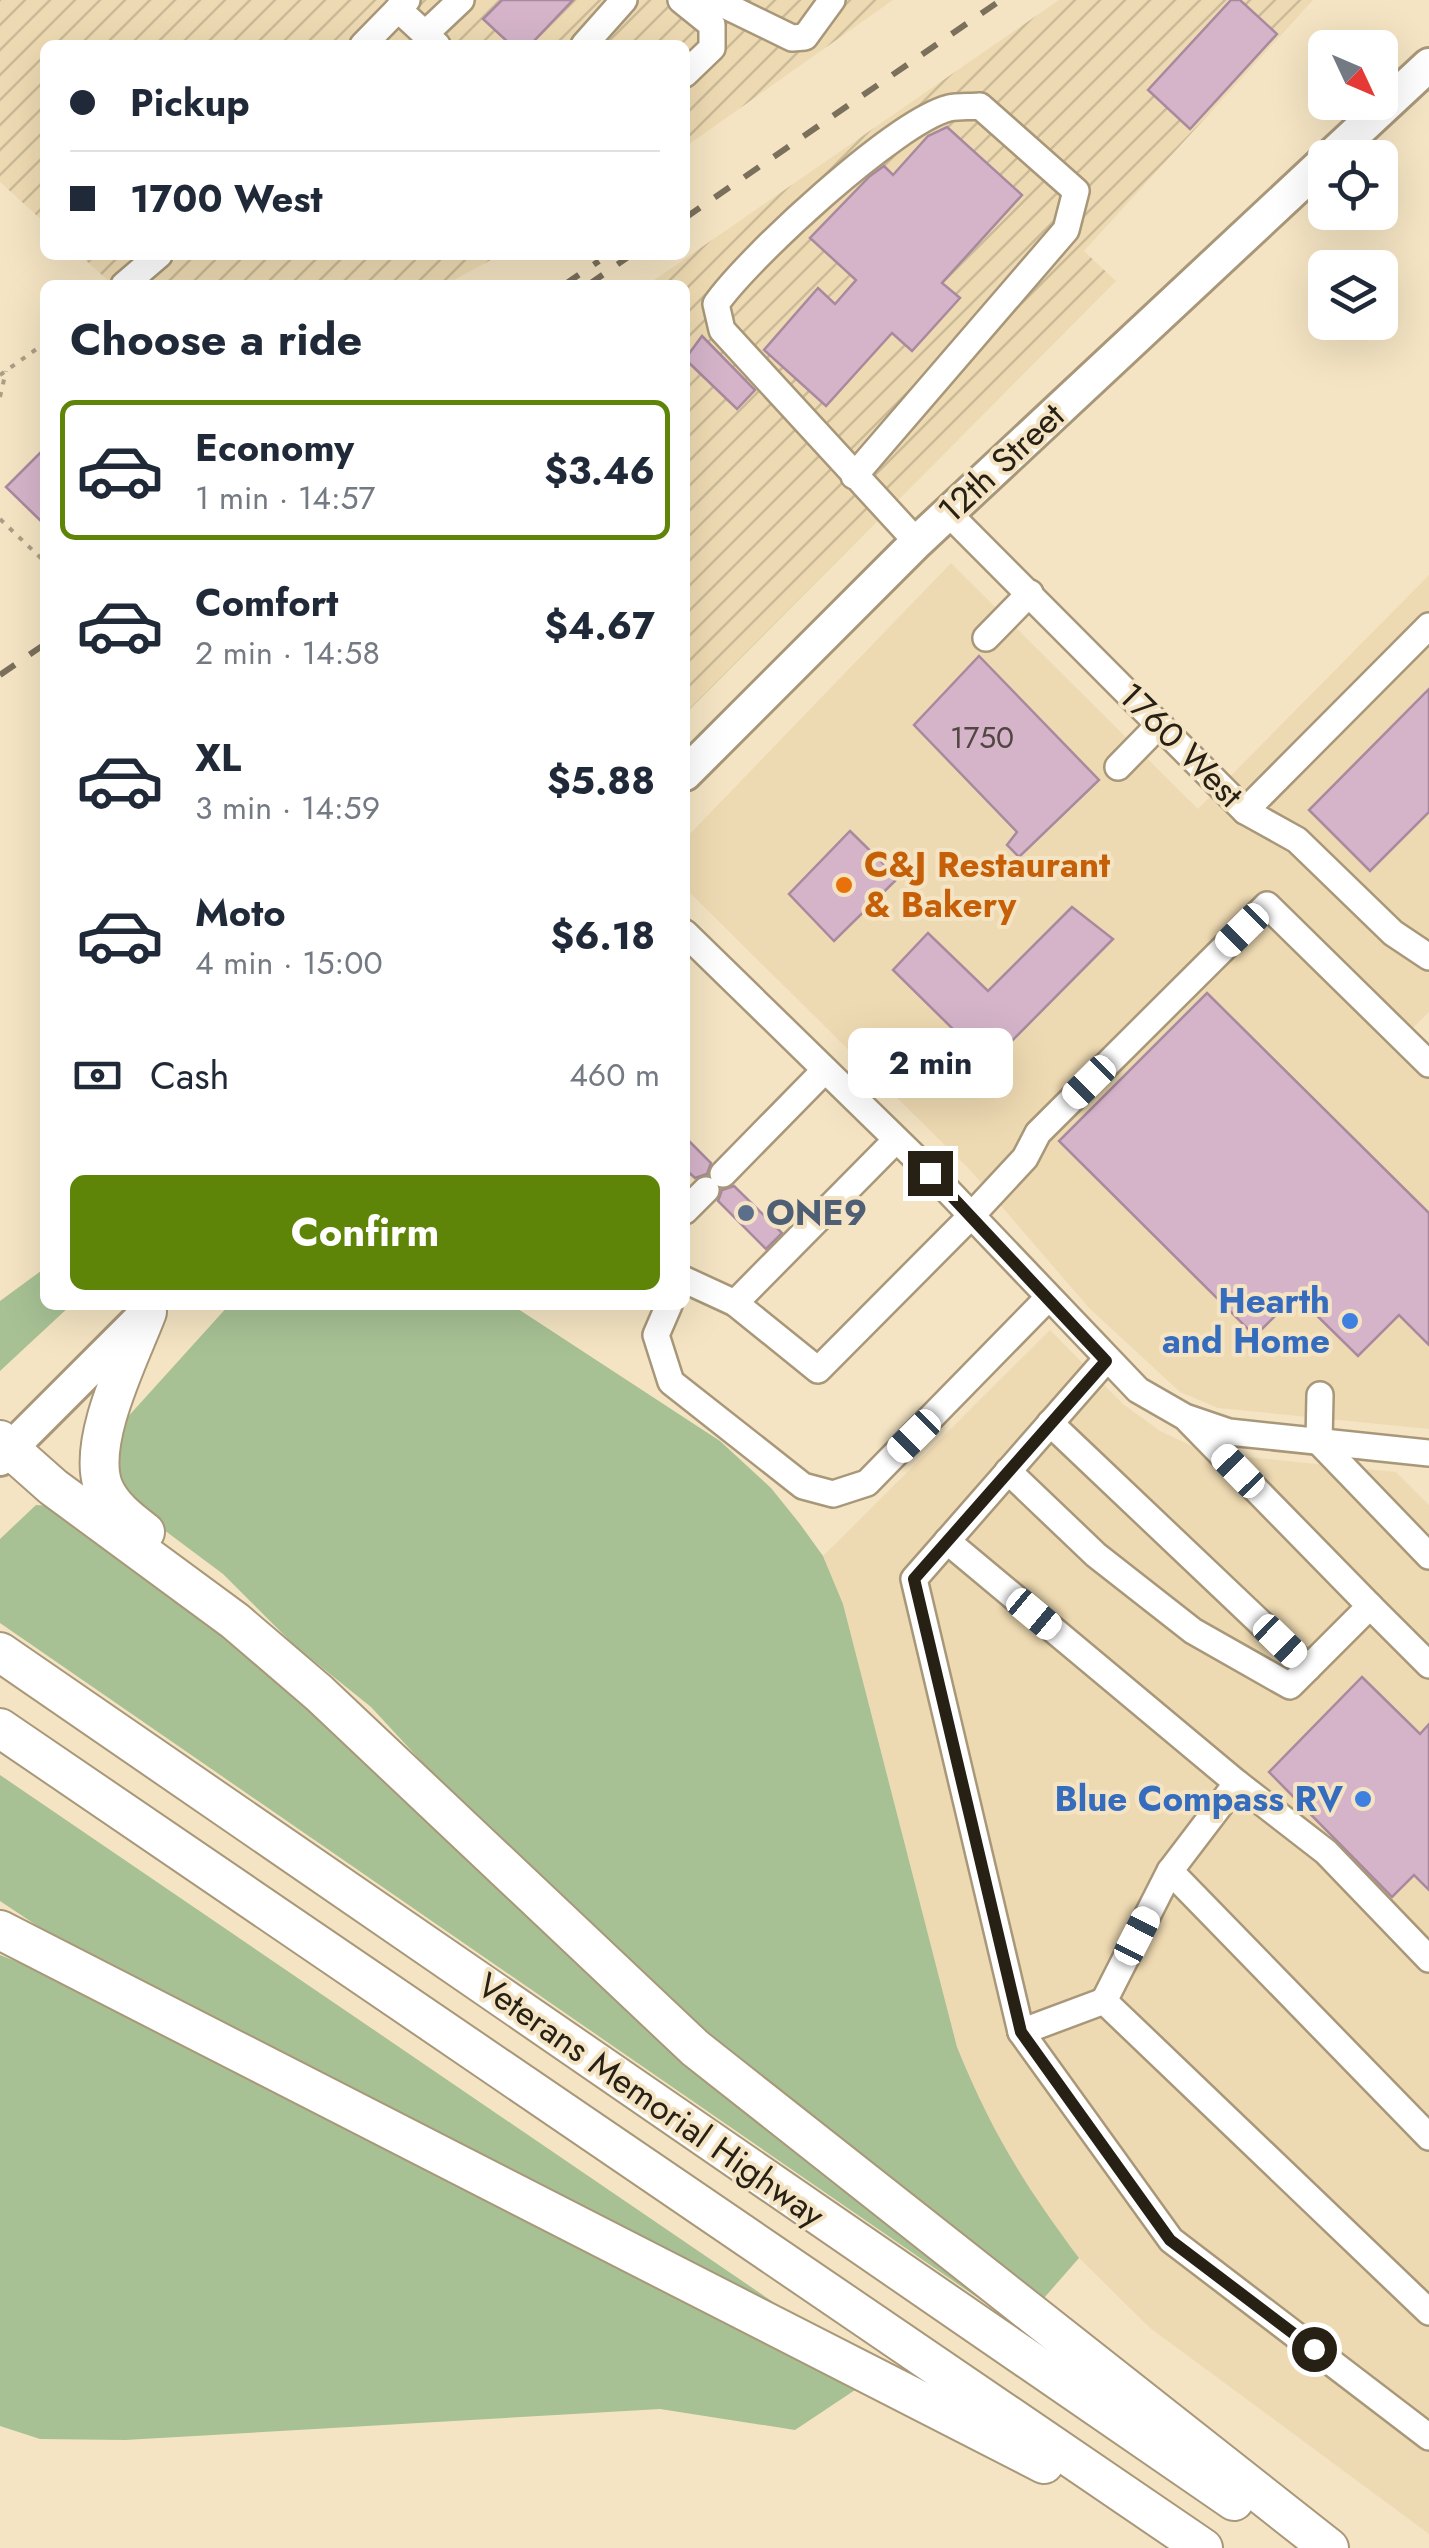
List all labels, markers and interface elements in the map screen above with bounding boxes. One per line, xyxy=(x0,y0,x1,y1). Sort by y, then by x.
north arrow xyxy=(1308,30,1398,120)
map controls xyxy=(1308,30,1398,340)
text: Pickup xyxy=(130,75,250,130)
button: locate xyxy=(1308,140,1398,230)
text: 1700 West xyxy=(130,171,323,226)
button: layers xyxy=(1308,250,1398,340)
text: Choose a ride xyxy=(70,307,362,372)
street label: 12th Street xyxy=(927,391,1076,535)
text: Economy xyxy=(195,420,354,475)
icon: car xyxy=(75,425,165,515)
text: $3.46 xyxy=(544,443,655,498)
text: 1 min · 14:57 xyxy=(195,475,375,521)
text: Comfort xyxy=(195,575,338,630)
icon: car xyxy=(75,580,165,670)
text: $4.67 xyxy=(544,598,655,653)
text: 2 min · 14:58 xyxy=(195,630,380,676)
street label: 1760 West xyxy=(1107,671,1255,819)
house number: 1750 xyxy=(950,716,1014,759)
text: XL xyxy=(195,730,241,785)
icon: car xyxy=(75,735,165,825)
text: $5.88 xyxy=(547,753,655,808)
text: 3 min · 14:59 xyxy=(195,785,380,831)
place label: C&J Restaurant & Bakery xyxy=(864,840,1110,930)
marker: C&J Restaurant & Bakery xyxy=(833,874,855,896)
text: Moto xyxy=(195,885,286,940)
icon: car xyxy=(75,890,165,980)
car xyxy=(1210,898,1274,962)
text: $6.18 xyxy=(551,908,655,963)
text: 4 min · 15:00 xyxy=(195,940,383,986)
callout: 2 min xyxy=(848,1028,1012,1098)
text: 2 min xyxy=(888,1040,973,1086)
icon: cash xyxy=(70,1048,125,1103)
text: Cash xyxy=(150,1048,230,1103)
car xyxy=(1057,1050,1121,1114)
text: 460 m xyxy=(569,1052,660,1098)
route end xyxy=(908,1151,953,1196)
button: Confirm xyxy=(70,1175,660,1290)
place label: ONE9 xyxy=(766,1188,867,1238)
marker: ONE9 xyxy=(735,1202,757,1224)
place label: Hearth and Home xyxy=(1162,1276,1330,1366)
marker: Hearth and Home xyxy=(1339,1310,1361,1332)
car xyxy=(882,1404,946,1468)
car xyxy=(1206,1439,1270,1503)
car xyxy=(1001,1583,1067,1645)
car xyxy=(1248,1609,1312,1673)
place label: Blue Compass RV xyxy=(1054,1774,1343,1824)
marker: Blue Compass RV xyxy=(1352,1788,1374,1810)
car xyxy=(1110,1902,1164,1970)
street label: Veterans Memorial Highway xyxy=(467,1961,835,2240)
route start xyxy=(1292,2327,1337,2372)

